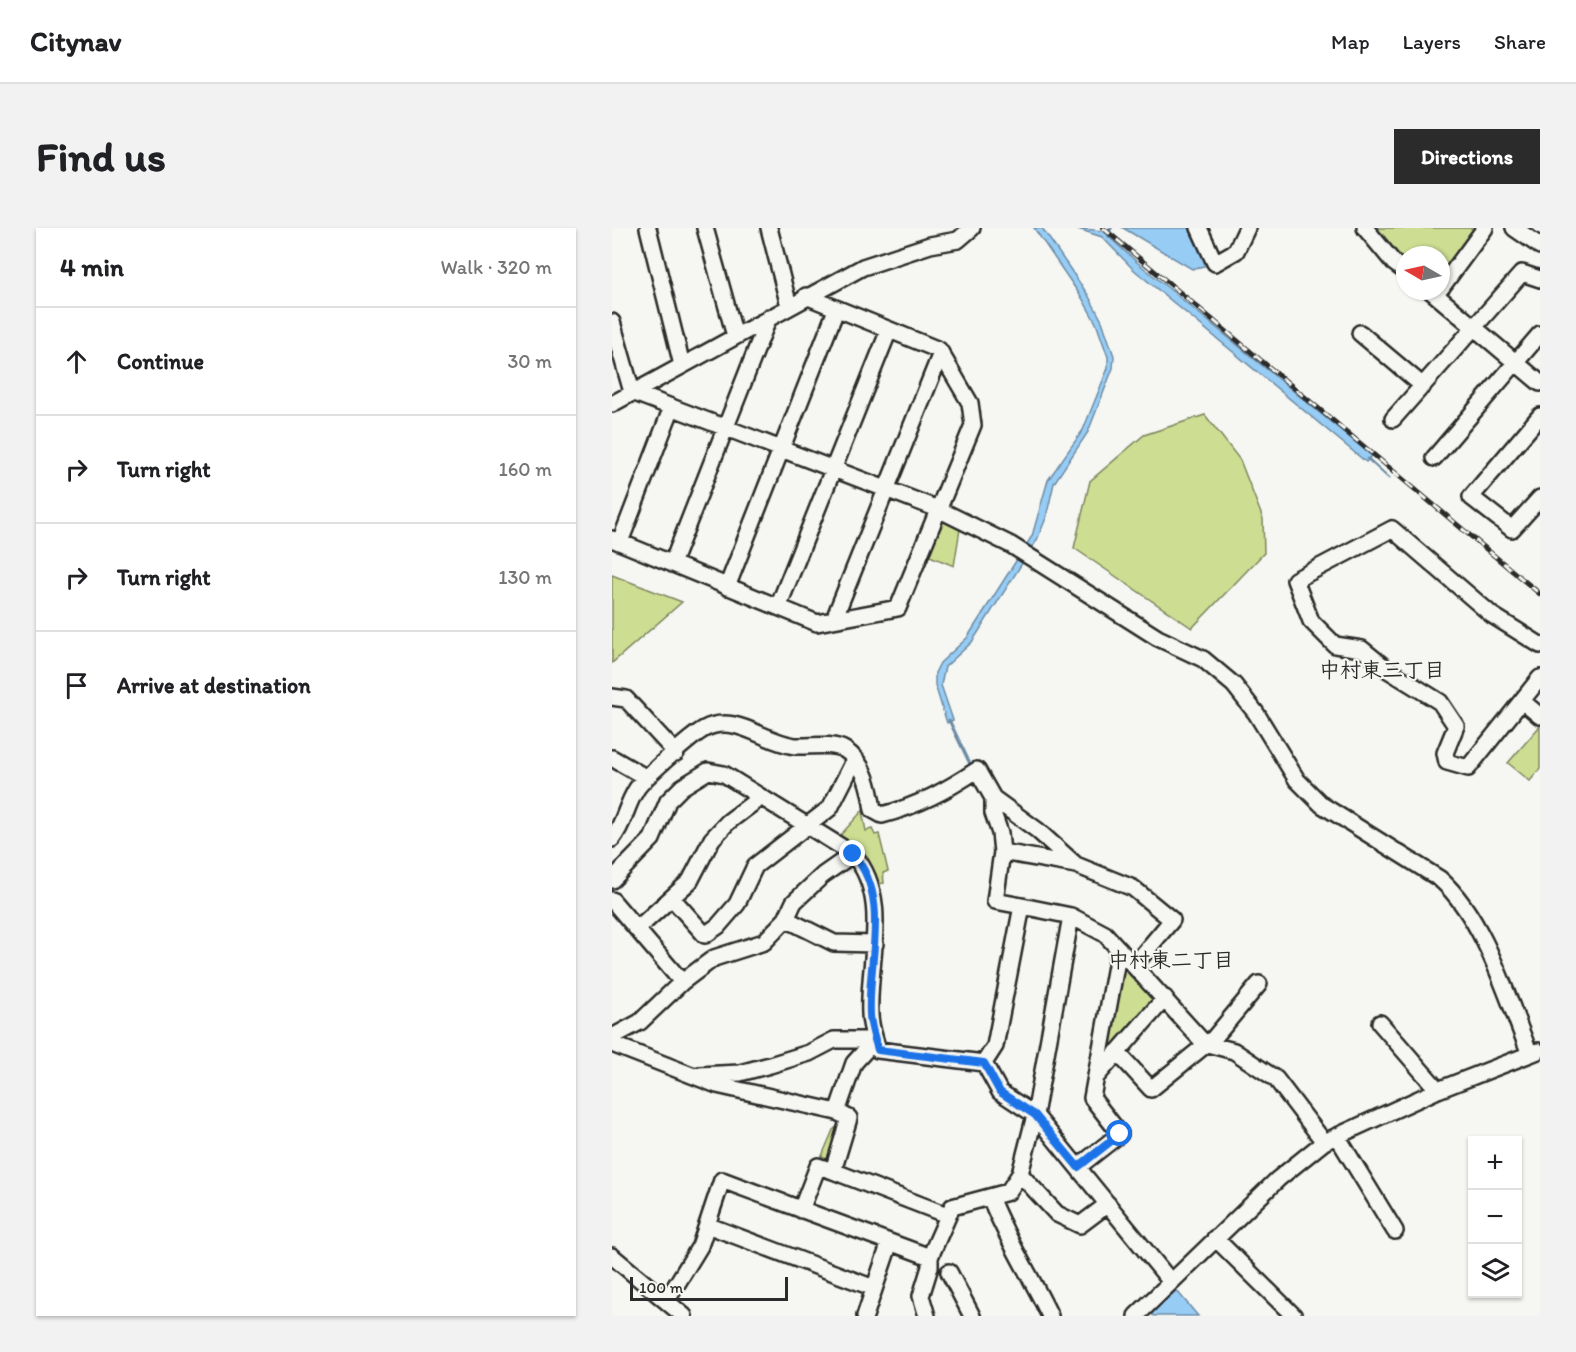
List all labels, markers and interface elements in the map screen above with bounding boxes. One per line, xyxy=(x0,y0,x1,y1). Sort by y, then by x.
text: Citynav xyxy=(30,24,121,58)
text: Map xyxy=(1331,29,1370,54)
text: Layers xyxy=(1403,29,1461,54)
text: Share xyxy=(1494,29,1546,54)
button: Directions xyxy=(1394,129,1540,184)
text: Find us xyxy=(36,131,166,182)
north arrow xyxy=(1396,246,1450,300)
text: 4 min xyxy=(60,251,124,283)
text: Walk · 320 m xyxy=(440,255,552,279)
icon: ahead xyxy=(60,345,93,378)
text: Continue xyxy=(117,348,204,375)
text: 30 m xyxy=(507,349,552,373)
icon: right xyxy=(60,453,93,486)
text: Turn right xyxy=(117,456,211,483)
text: 160 m xyxy=(499,457,552,481)
icon: right xyxy=(60,561,93,594)
text: Turn right xyxy=(117,564,211,591)
text: 130 m xyxy=(498,565,552,589)
district label: 中村東三丁目 xyxy=(1319,657,1445,682)
icon: arrive xyxy=(60,669,93,702)
text: Arrive at destination xyxy=(117,672,311,699)
route end xyxy=(839,840,865,866)
district label: 中村東二丁目 xyxy=(1108,947,1234,972)
route start xyxy=(1106,1120,1132,1146)
map controls xyxy=(1468,1136,1522,1298)
button: + xyxy=(1468,1136,1522,1190)
button: − xyxy=(1468,1190,1522,1244)
button: layers xyxy=(1468,1244,1522,1298)
scale bar xyxy=(630,1274,788,1302)
text: 100 m xyxy=(639,1278,683,1297)

